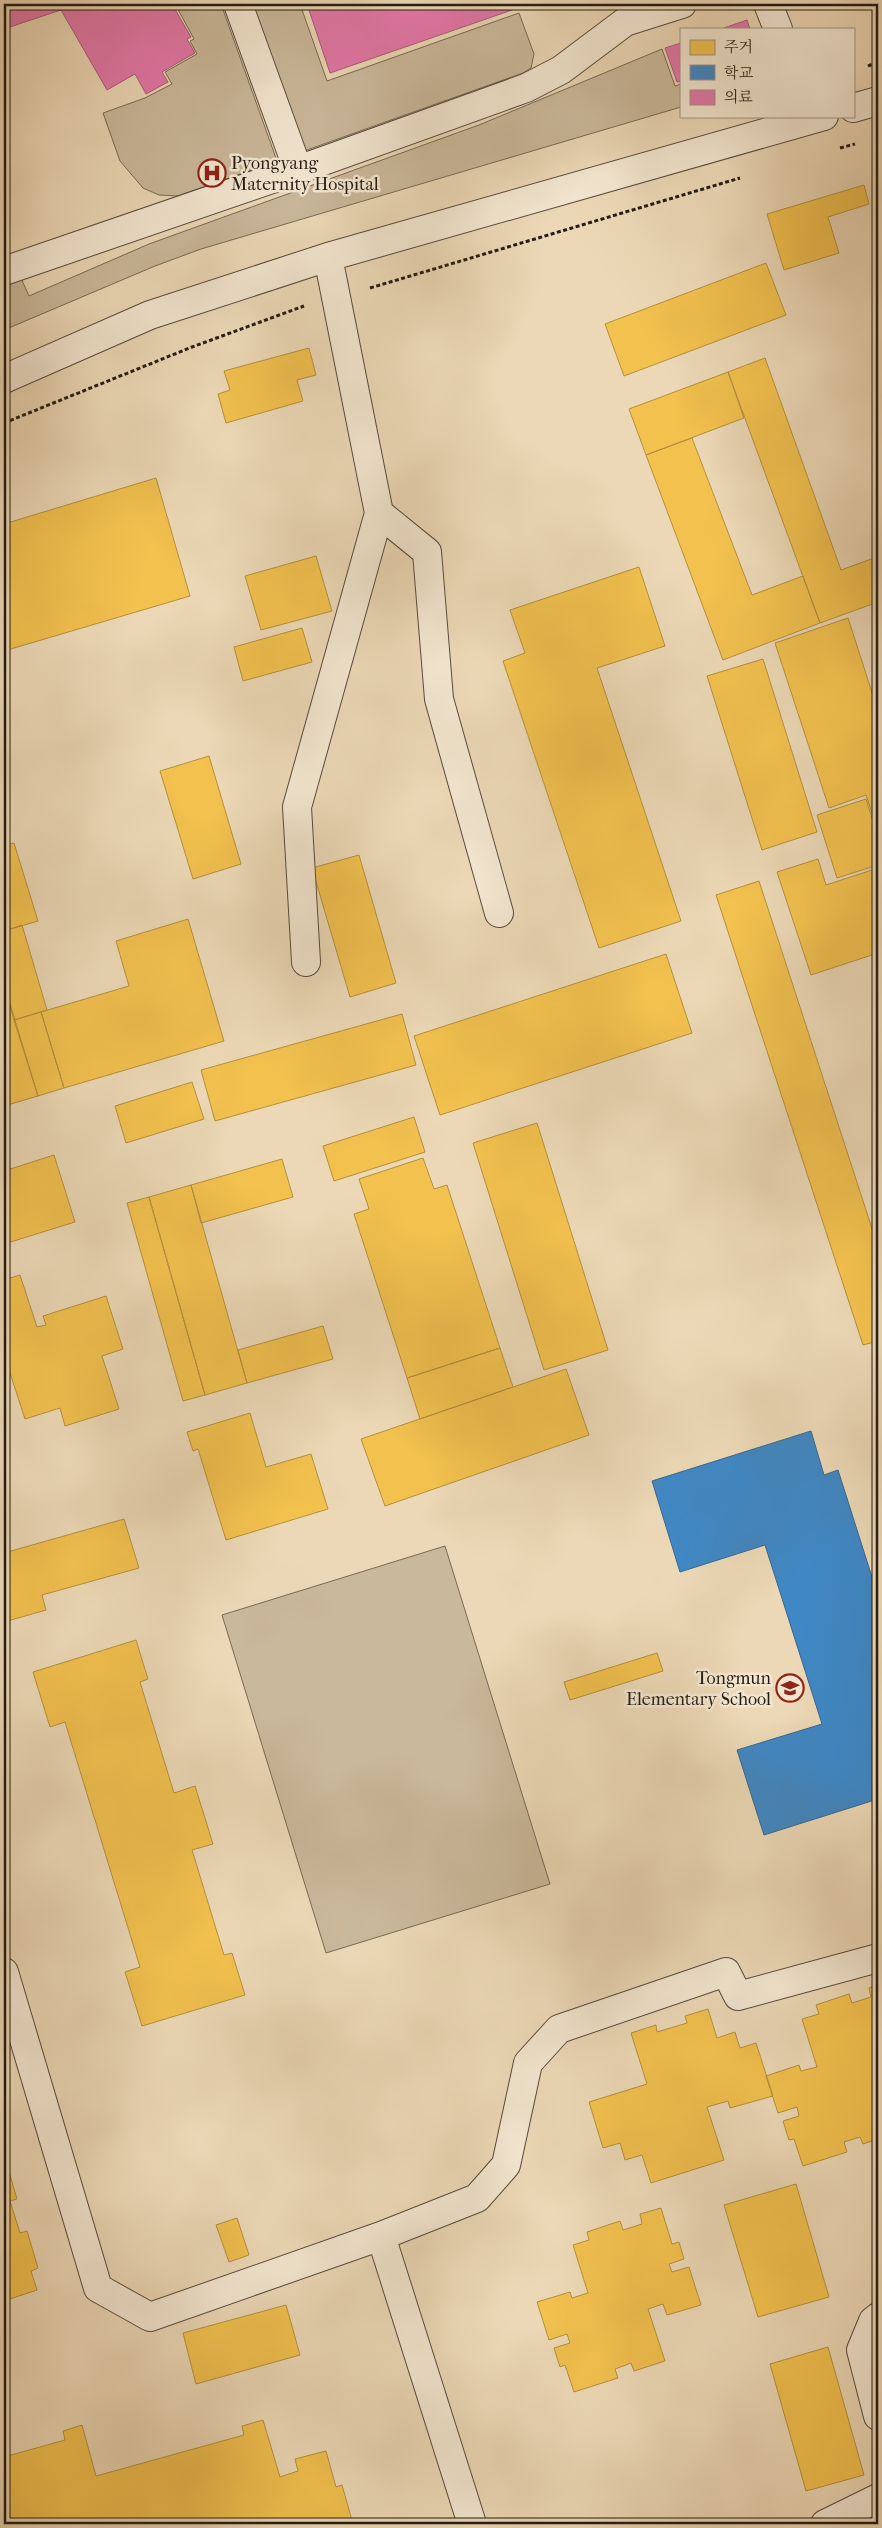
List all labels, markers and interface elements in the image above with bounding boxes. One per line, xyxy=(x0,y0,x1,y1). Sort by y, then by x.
legend xyxy=(680,28,854,118)
text: 주거 xyxy=(724,38,753,56)
text: 학교 xyxy=(724,64,753,82)
text: 의료 xyxy=(724,88,753,106)
place label: Pyongyang Maternity Hospital xyxy=(231,153,379,195)
hospital icon: Pyongyang Maternity Hospital xyxy=(197,158,227,188)
place label: Tongmun Elementary School xyxy=(626,1668,772,1710)
school or university icon: Tongmun Elementary School xyxy=(775,1673,805,1703)

